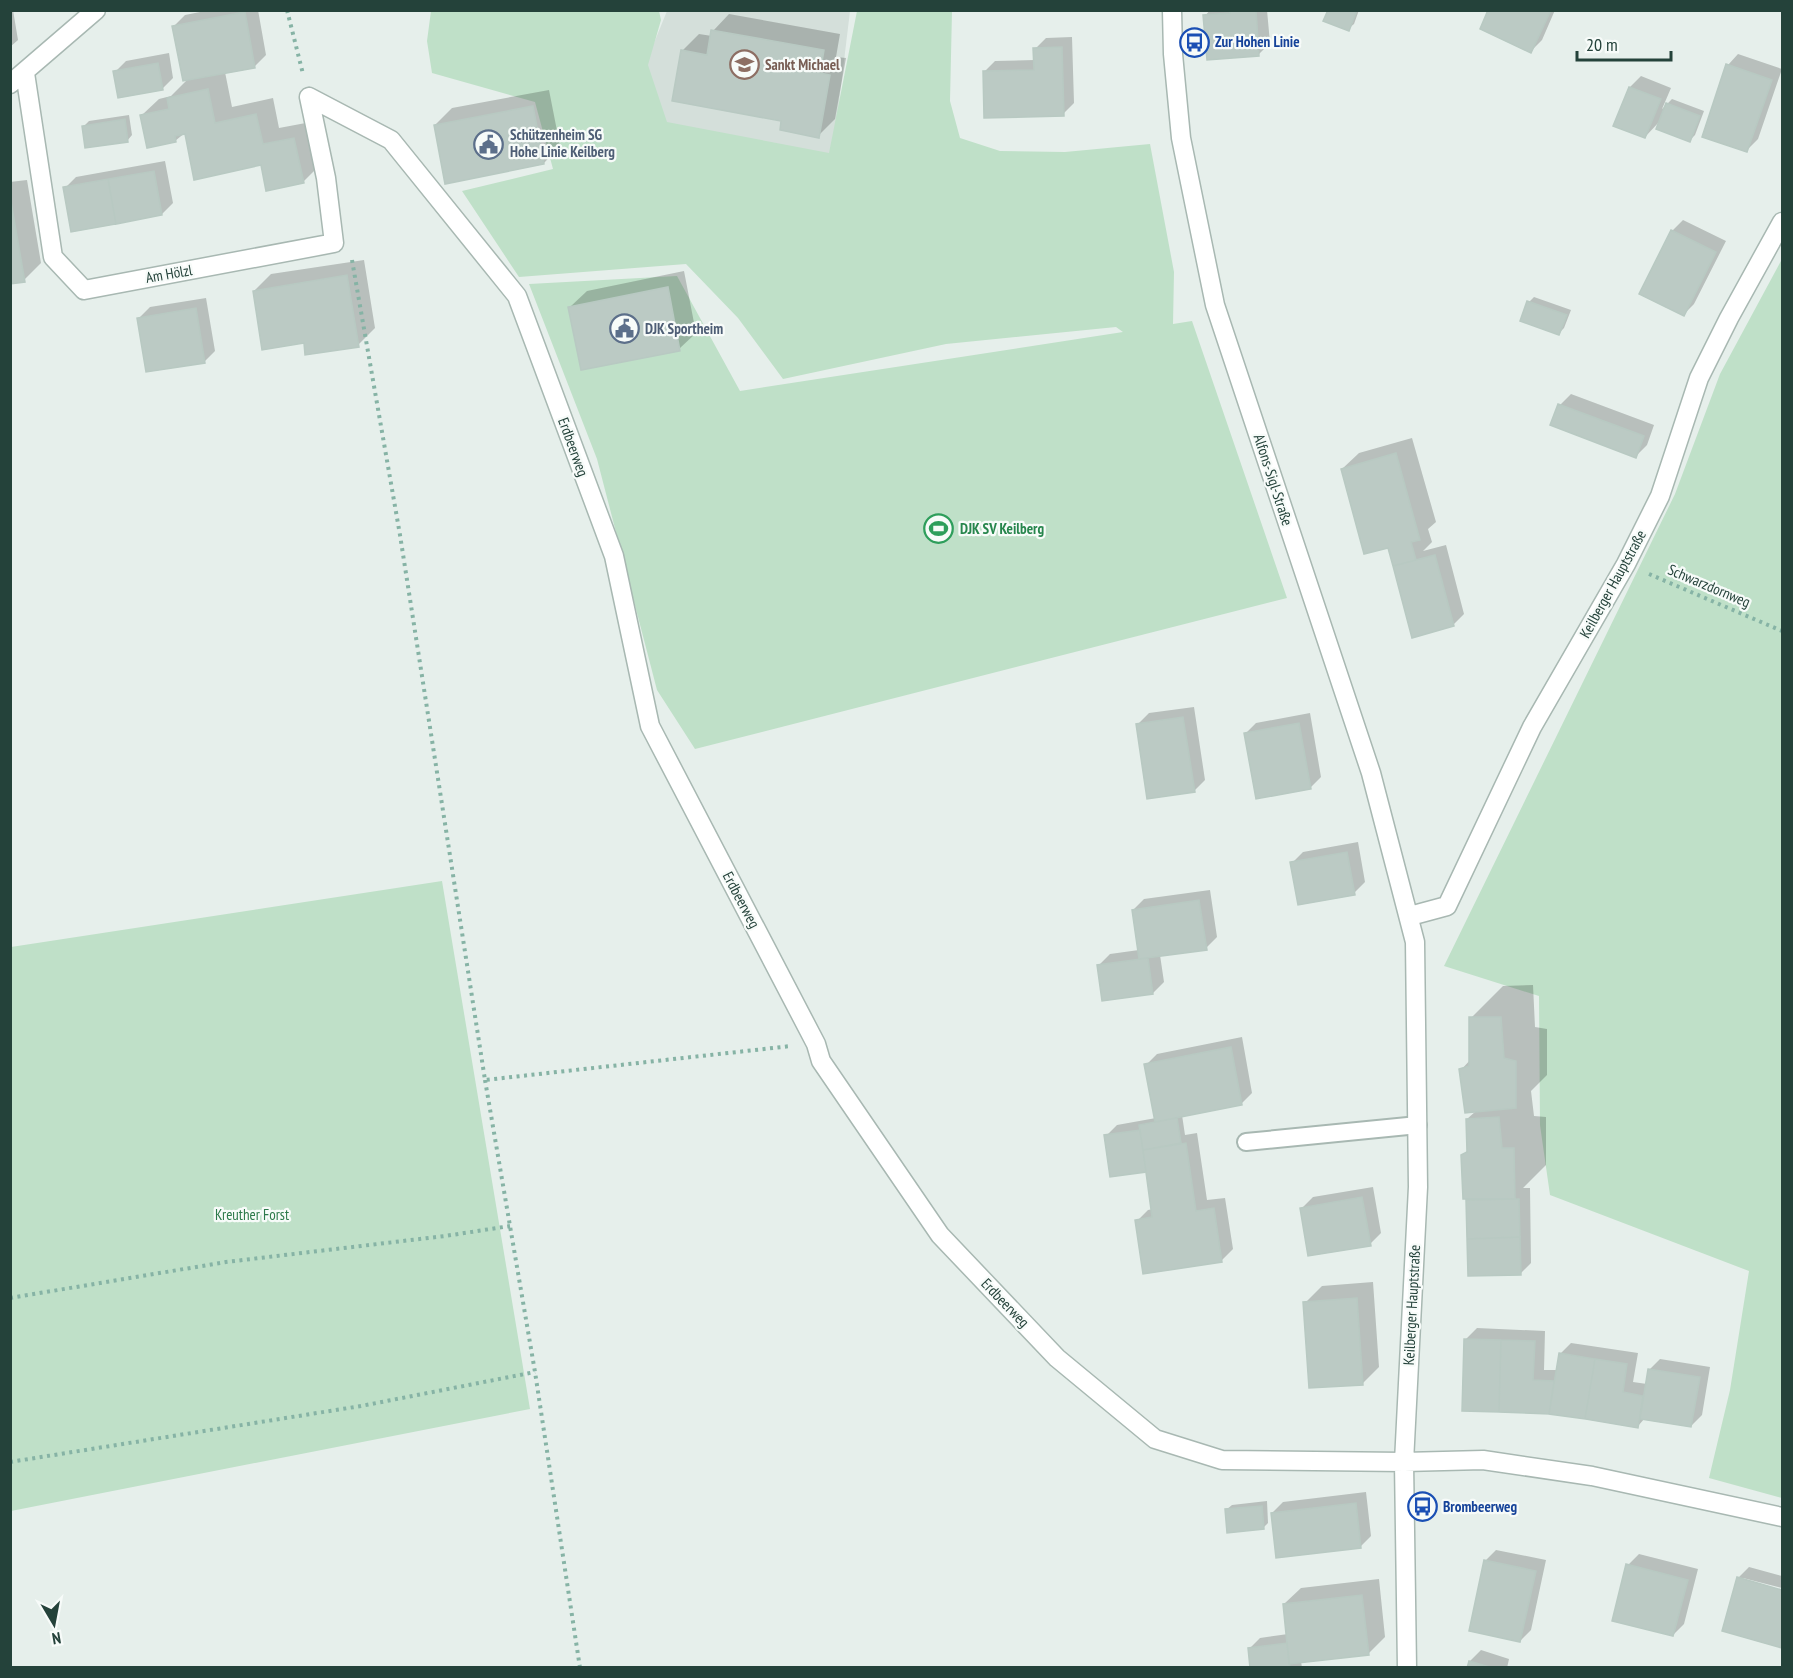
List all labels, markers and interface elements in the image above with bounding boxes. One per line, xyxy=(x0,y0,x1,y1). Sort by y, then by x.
scale bar xyxy=(1577,24,1672,62)
bus stop icon: Zur Hohen Linie xyxy=(1178,26,1210,58)
place label: Zur Hohen Linie xyxy=(1215,32,1300,51)
text: 20 m xyxy=(1586,33,1618,56)
school or university icon: Sankt Michael xyxy=(728,49,760,81)
place label: Sankt Michael xyxy=(765,55,840,74)
place label: Schützenheim SG Hohe Linie Keilberg xyxy=(510,125,615,161)
public building icon: Schützenheim SG Hohe Linie Keilberg xyxy=(473,128,505,160)
street label: Am Hölzl xyxy=(144,260,194,287)
public building icon: DJK Sportheim xyxy=(608,313,640,345)
place label: DJK Sportheim xyxy=(645,319,723,338)
street label: Erdbeerweg xyxy=(554,415,593,479)
street label: Alfons-Sigl-Straße xyxy=(1250,432,1297,528)
sports icon: DJK SV Keilberg xyxy=(923,513,955,545)
place label: DJK SV Keilberg xyxy=(960,519,1044,538)
street label: Keilberger Hauptstraße xyxy=(1575,526,1650,641)
street label: Schwarzdornweg xyxy=(1665,560,1753,611)
street label: Erdbeerweg xyxy=(719,868,764,931)
park label: Kreuther Forst xyxy=(215,1205,289,1224)
street label: Keilberger Hauptstraße xyxy=(1399,1244,1424,1366)
street label: Erdbeerweg xyxy=(977,1274,1033,1331)
bus stop icon: Brombeerweg xyxy=(1406,1491,1438,1523)
place label: Brombeerweg xyxy=(1443,1497,1518,1516)
north arrow xyxy=(24,1594,84,1654)
text: N xyxy=(51,1628,63,1649)

